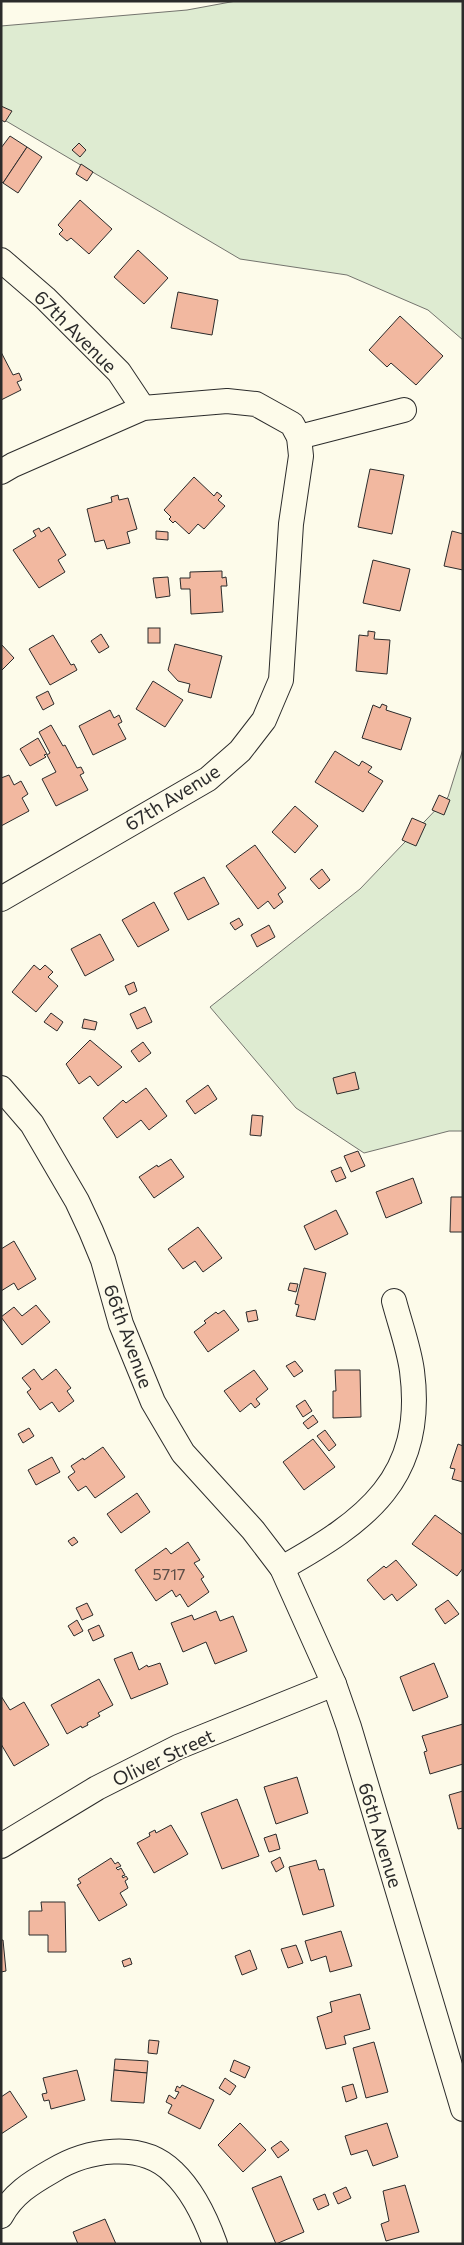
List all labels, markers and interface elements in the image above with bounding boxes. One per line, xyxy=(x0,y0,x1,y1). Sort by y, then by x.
street label: 67th Avenue xyxy=(30,285,122,377)
street label: 67th Avenue xyxy=(120,759,224,835)
street label: 66th Avenue xyxy=(100,1281,158,1391)
house number: 5717 xyxy=(153,1564,185,1583)
street label: Oliver Street xyxy=(108,1723,218,1791)
street label: 66th Avenue xyxy=(354,1780,408,1890)

